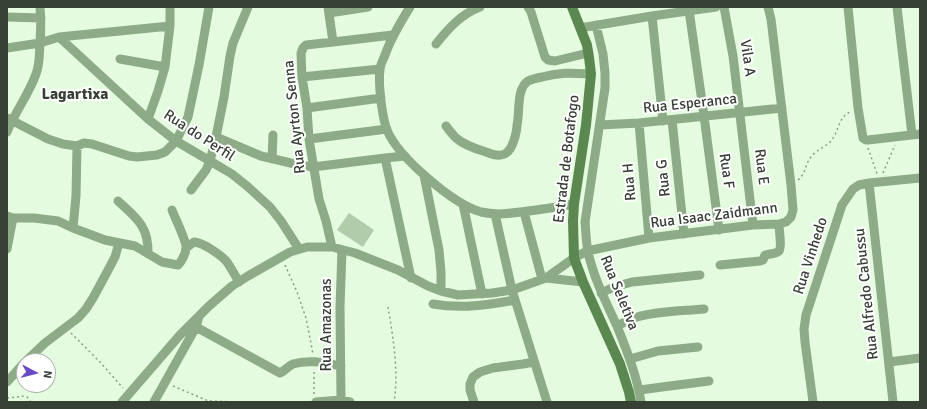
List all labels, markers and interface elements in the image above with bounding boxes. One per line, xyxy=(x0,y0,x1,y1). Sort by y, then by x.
street label: Vila A xyxy=(735,38,759,78)
street label: Rua Ayrton Senna xyxy=(280,59,310,175)
district label: Lagartixa xyxy=(42,85,108,105)
street label: Rua Esperanca xyxy=(642,90,738,118)
street label: Estrada de Botafogo xyxy=(550,94,584,224)
street label: Rua do Perfil xyxy=(160,106,238,166)
street label: Rua E xyxy=(750,148,772,186)
street label: Rua F xyxy=(715,152,737,190)
street label: Rua G xyxy=(653,158,675,198)
street label: Rua H xyxy=(619,162,641,202)
street label: Rua Isaac Zaidmann xyxy=(649,199,779,233)
street label: Rua Vinhedo xyxy=(790,215,832,297)
street label: Rua Alfredo Cabussu xyxy=(851,227,883,361)
street label: Rua Seletiva xyxy=(596,253,642,333)
street label: Rua Amazonas xyxy=(318,278,336,372)
north arrow xyxy=(16,353,56,393)
text: N xyxy=(40,370,54,379)

